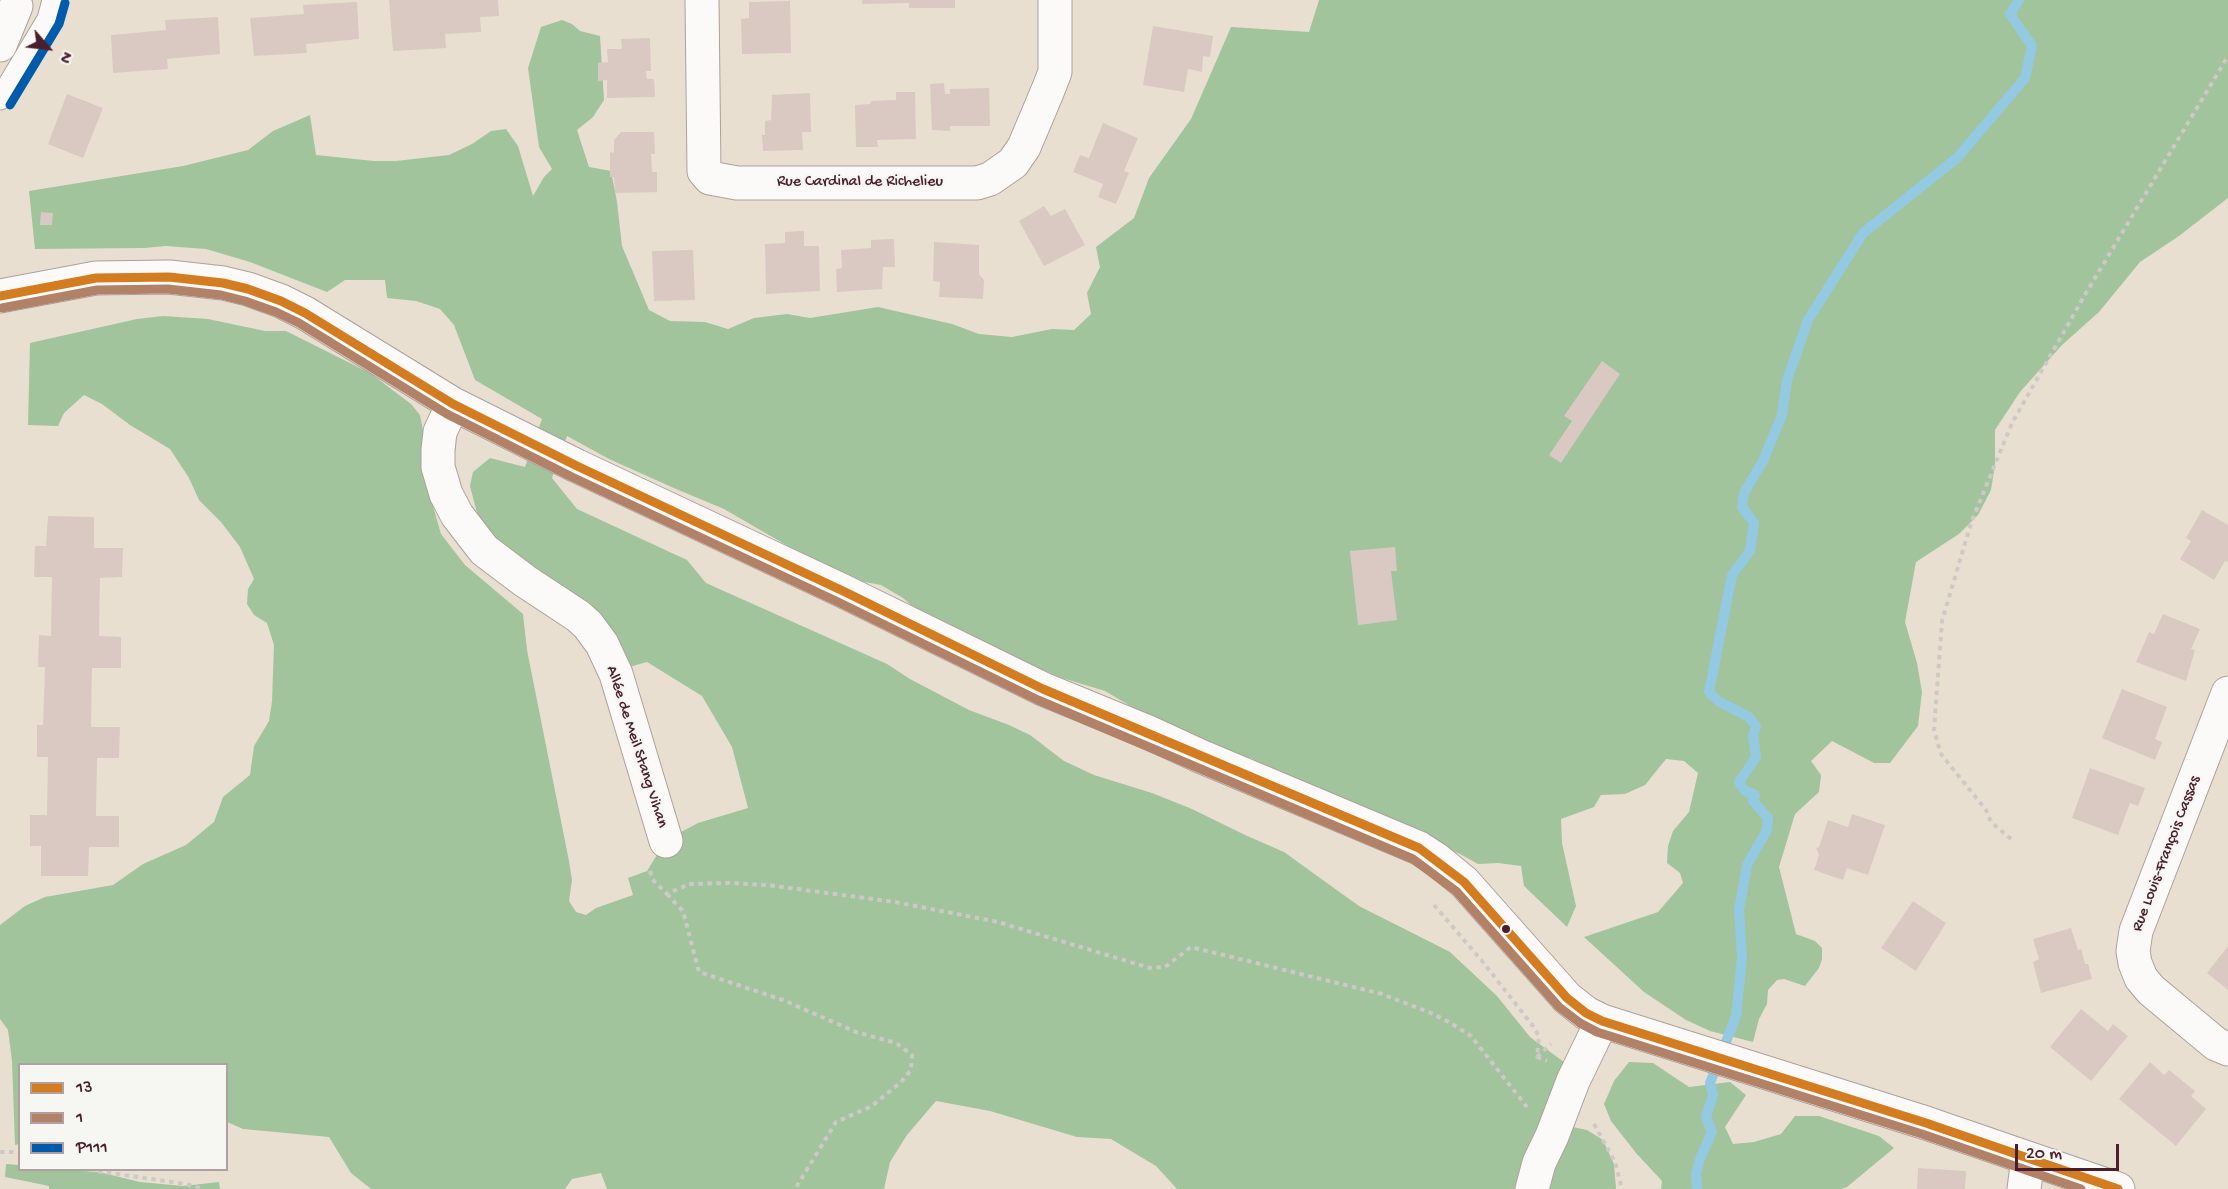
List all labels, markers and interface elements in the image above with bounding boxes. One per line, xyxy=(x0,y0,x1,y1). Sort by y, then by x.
north arrow xyxy=(18,18,78,78)
text: N xyxy=(53,48,75,66)
street label: Rue Cardinal de Richelieu xyxy=(777,173,943,193)
street label: Allée de Meil Stang Vihan xyxy=(601,664,671,830)
street label: Rue Louis-François Cassas xyxy=(2128,773,2206,935)
unlabelled marker xyxy=(1500,923,1512,935)
legend xyxy=(18,1063,228,1171)
text: 13 xyxy=(76,1078,93,1099)
text: 1 xyxy=(76,1108,83,1129)
scale bar xyxy=(2018,1132,2122,1170)
text: P111 xyxy=(76,1138,108,1159)
text: 20 m xyxy=(2026,1144,2062,1165)

